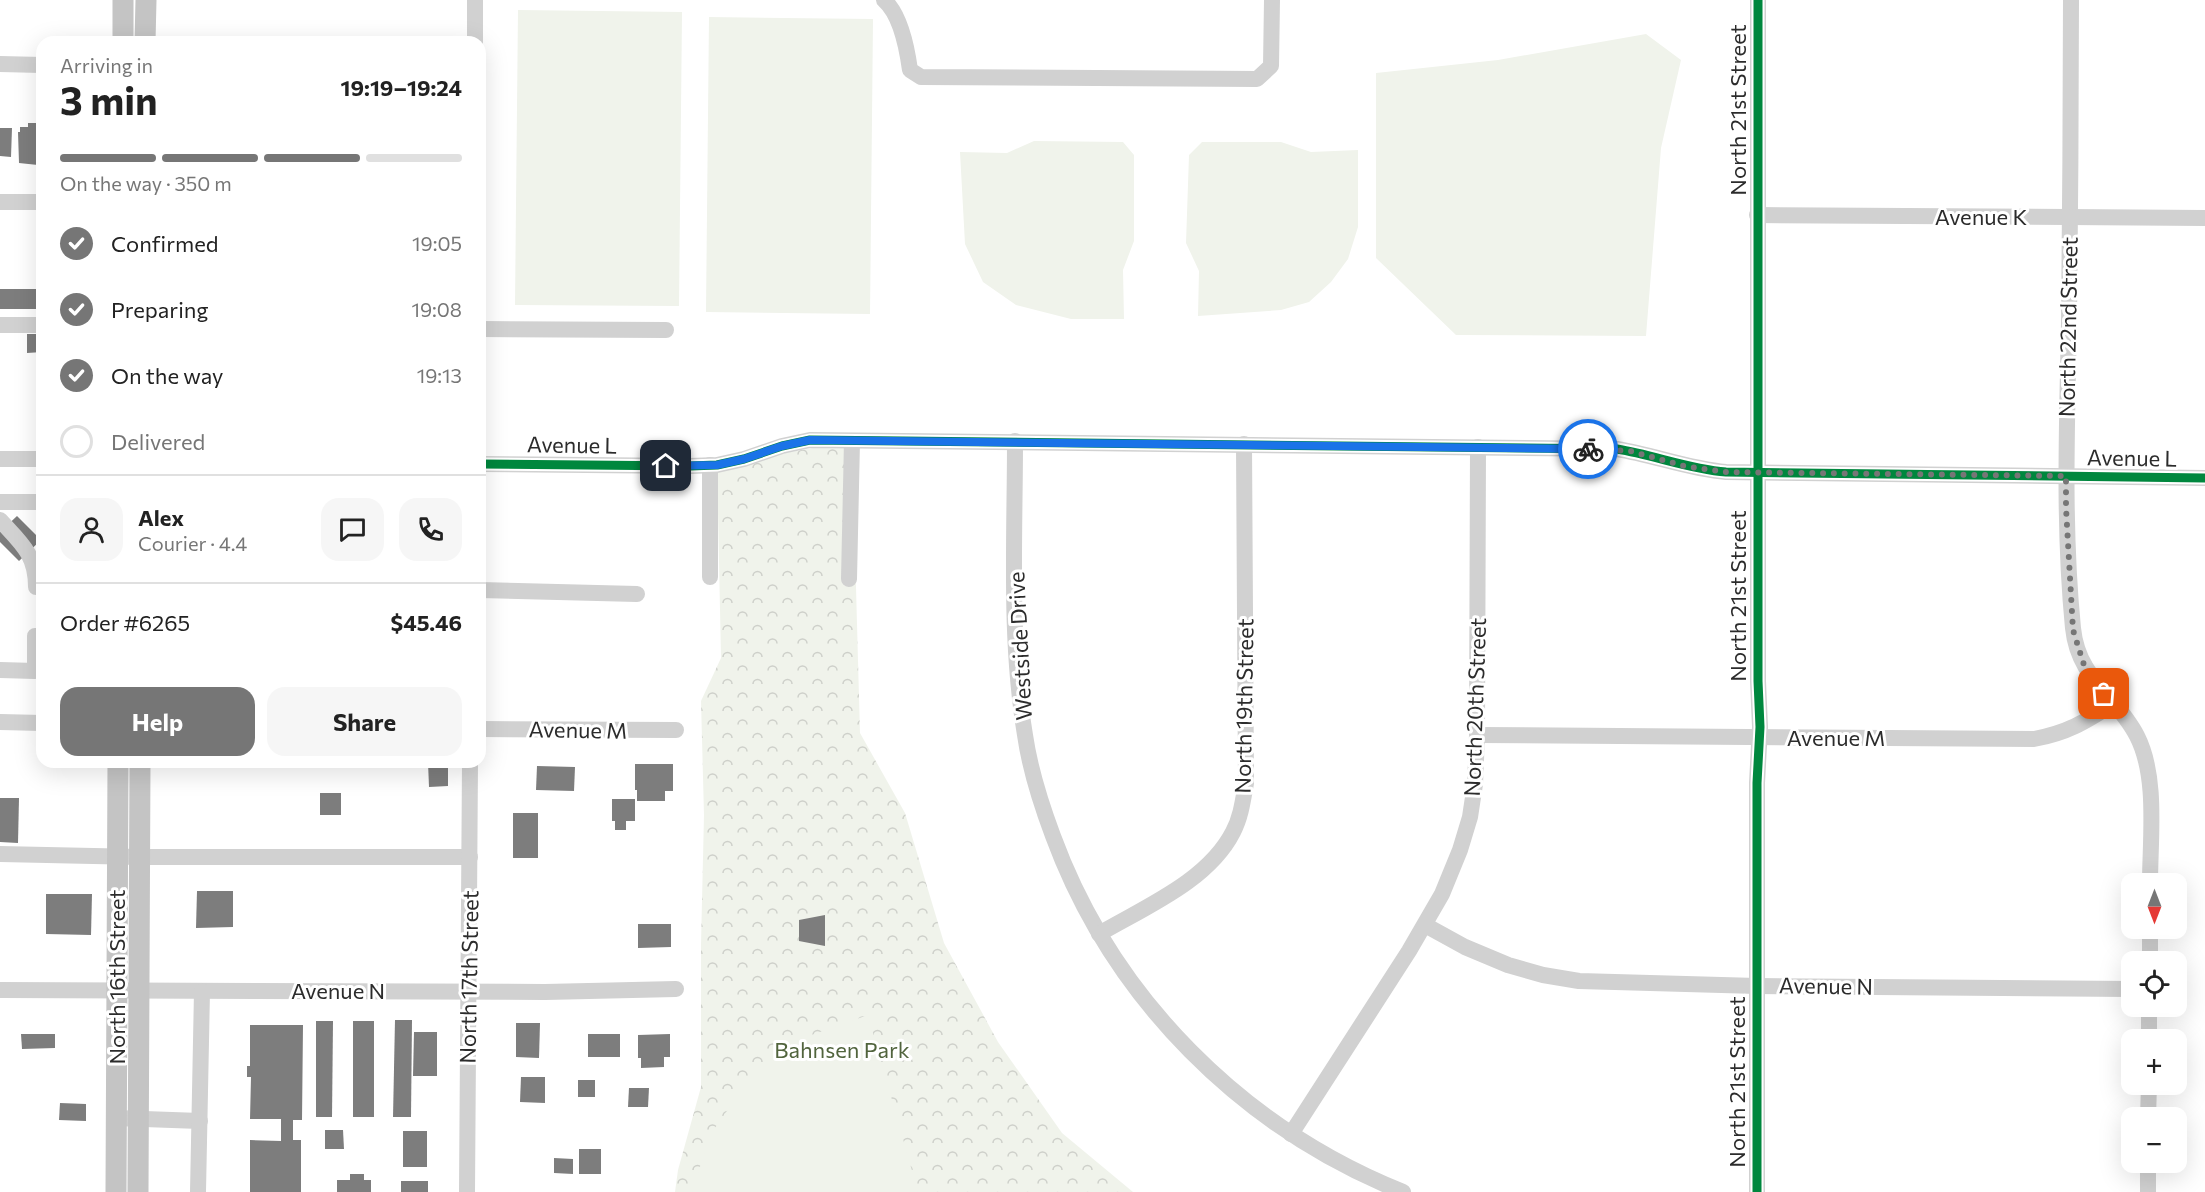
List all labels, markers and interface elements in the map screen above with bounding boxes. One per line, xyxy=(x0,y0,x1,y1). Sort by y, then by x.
street label: North 21st Street xyxy=(1724,24,1751,196)
text: Arriving in xyxy=(60,53,153,77)
text: 19:19–19:24 xyxy=(341,74,462,101)
text: 3 min xyxy=(60,75,158,123)
text: On the way · 350 m xyxy=(60,171,232,195)
street label: Avenue K xyxy=(1935,203,2027,230)
icon: check xyxy=(60,227,93,260)
text: Confirmed xyxy=(111,230,218,257)
text: 19:05 xyxy=(412,231,462,255)
street label: North 22nd Street xyxy=(2052,237,2083,417)
icon: check xyxy=(60,293,93,326)
text: Preparing xyxy=(111,296,208,323)
text: 19:08 xyxy=(411,297,462,321)
icon: check xyxy=(60,359,93,392)
text: On the way xyxy=(111,362,223,389)
text: 19:13 xyxy=(417,363,462,387)
courier xyxy=(1558,419,1618,479)
text: Delivered xyxy=(111,428,205,455)
street label: Avenue L xyxy=(527,430,617,459)
icon: bike xyxy=(1572,433,1605,466)
pin xyxy=(640,440,691,491)
street label: Avenue L xyxy=(2087,443,2177,472)
icon: home xyxy=(649,449,682,482)
button: person xyxy=(60,498,123,561)
button: chat xyxy=(321,498,384,561)
button: phone xyxy=(399,498,462,561)
text: Alex xyxy=(138,504,184,531)
street label: North 21st Street xyxy=(1724,510,1751,682)
text: Courier · 4.4 xyxy=(138,531,247,555)
street label: Westside Drive xyxy=(1002,571,1037,721)
text: Order #6265 xyxy=(60,609,190,636)
text: $45.46 xyxy=(391,609,462,636)
street label: North 20th Street xyxy=(1458,617,1491,797)
street label: North 19th Street xyxy=(1228,618,1259,794)
pin xyxy=(2078,668,2129,719)
icon: bag xyxy=(2087,677,2120,710)
button: Help xyxy=(60,687,255,756)
button: Share xyxy=(267,687,462,756)
street label: Avenue M xyxy=(528,715,628,744)
street label: Avenue M xyxy=(1787,724,1885,751)
north arrow xyxy=(2121,873,2187,939)
map controls xyxy=(2121,873,2187,1173)
street label: North 16th Street xyxy=(103,889,130,1065)
street label: North 17th Street xyxy=(453,890,484,1064)
button: locate xyxy=(2121,951,2187,1017)
street label: Avenue N xyxy=(1779,971,1873,1000)
street label: Avenue N xyxy=(291,977,385,1004)
street label: North 21st Street xyxy=(1723,996,1750,1168)
button: + xyxy=(2121,1029,2187,1095)
park label: Bahnsen Park xyxy=(774,1036,910,1063)
button: − xyxy=(2121,1107,2187,1173)

